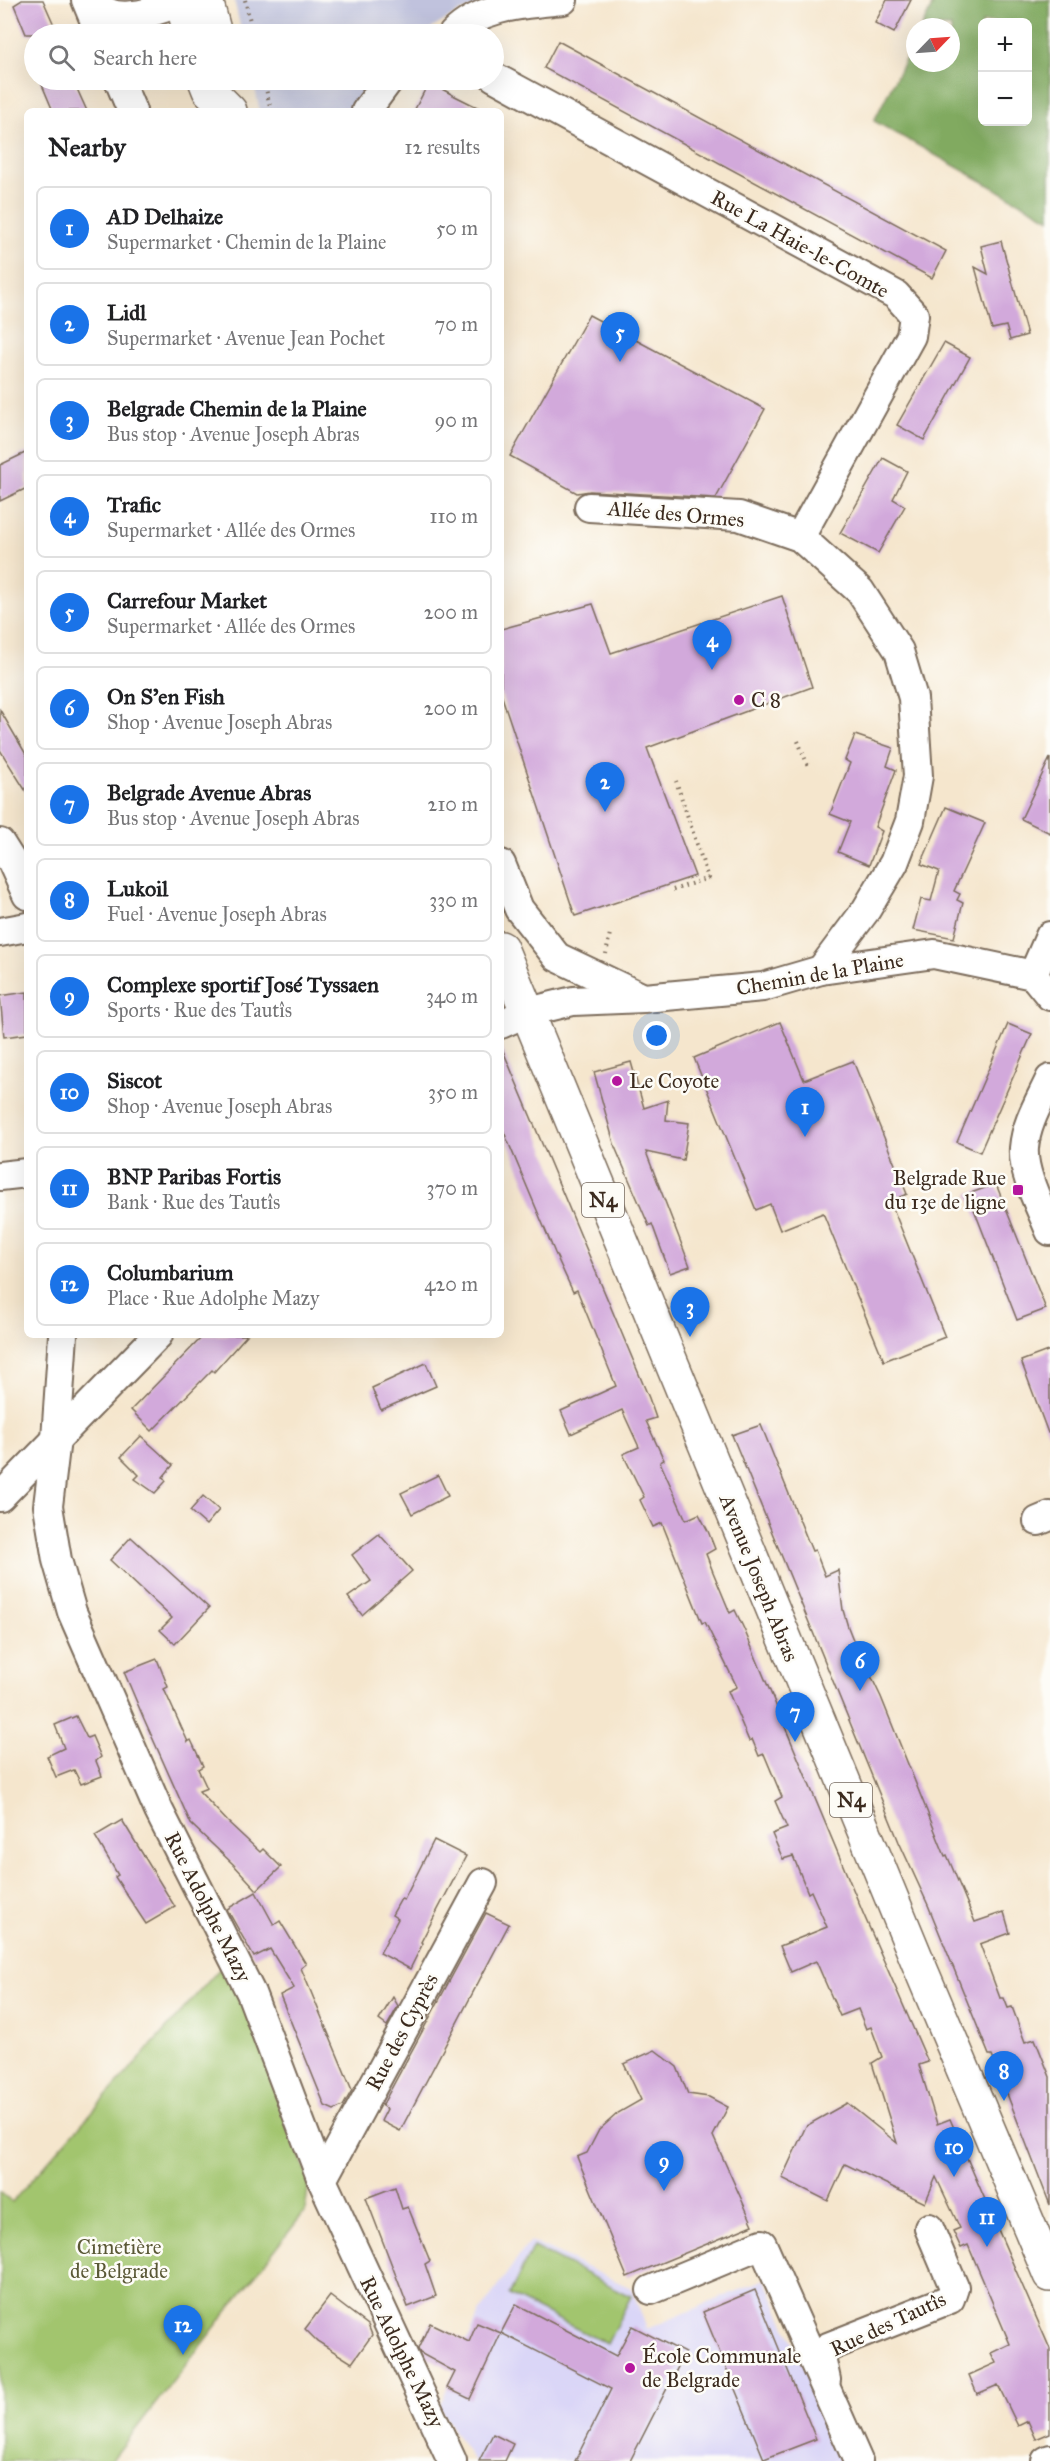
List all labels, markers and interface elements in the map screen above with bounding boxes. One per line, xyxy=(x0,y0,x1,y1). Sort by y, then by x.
north arrow xyxy=(906,18,960,72)
map controls xyxy=(978,18,1032,126)
button: + xyxy=(978,18,1032,72)
search box xyxy=(24,24,504,90)
icon: search xyxy=(45,41,78,74)
text: Search here xyxy=(93,44,197,71)
button: − xyxy=(978,72,1032,126)
text: Nearby xyxy=(48,131,126,163)
text: 12 results xyxy=(405,135,480,159)
street label: Rue La Haie-le-Comte xyxy=(706,184,894,304)
text: AD Delhaize xyxy=(107,203,223,230)
text: 1 xyxy=(66,216,73,240)
text: 50 m xyxy=(436,216,478,240)
text: Supermarket · Chemin de la Plaine xyxy=(107,230,386,254)
text: Lidl xyxy=(107,299,146,326)
text: 2 xyxy=(65,312,74,336)
text: 70 m xyxy=(435,312,478,336)
pin: 5 xyxy=(600,312,640,362)
text: Supermarket · Avenue Jean Pochet xyxy=(107,326,385,350)
text: Belgrade Chemin de la Plaine xyxy=(107,395,367,422)
text: 3 xyxy=(66,408,74,432)
text: 90 m xyxy=(435,408,478,432)
text: Bus stop · Avenue Joseph Abras xyxy=(107,422,360,446)
text: Trafic xyxy=(107,491,161,518)
street label: Allée des Ormes xyxy=(606,495,745,533)
text: 4 xyxy=(64,504,75,528)
text: 110 m xyxy=(430,504,478,528)
text: Supermarket · Allée des Ormes xyxy=(107,518,355,542)
text: Carrefour Market xyxy=(107,587,267,614)
text: 5 xyxy=(65,600,74,624)
text: 200 m xyxy=(424,600,478,624)
text: Supermarket · Allée des Ormes xyxy=(107,614,355,638)
pin: 4 xyxy=(692,620,732,670)
text: On S'en Fish xyxy=(107,683,225,710)
place label: C 8 xyxy=(751,687,781,713)
marker: C 8 xyxy=(732,693,746,707)
text: 6 xyxy=(64,696,75,720)
text: 200 m xyxy=(424,696,478,720)
text: Shop · Avenue Joseph Abras xyxy=(107,710,332,734)
pin: 2 xyxy=(586,762,624,812)
text: Belgrade Avenue Abras xyxy=(107,779,311,806)
text: 7 xyxy=(64,792,75,816)
text: 210 m xyxy=(428,792,478,816)
text: Bus stop · Avenue Joseph Abras xyxy=(107,806,360,830)
text: Lukoil xyxy=(107,875,168,902)
text: 8 xyxy=(64,888,75,912)
text: 330 m xyxy=(429,888,478,912)
text: Fuel · Avenue Joseph Abras xyxy=(107,902,327,926)
street label: Chemin de la Plaine xyxy=(734,946,906,1002)
text: Complexe sportif José Tyssaen xyxy=(107,971,379,998)
text: 9 xyxy=(64,984,75,1008)
text: 340 m xyxy=(426,984,478,1008)
text: Sports · Rue des Tautîs xyxy=(107,998,292,1022)
your location xyxy=(642,1021,671,1050)
text: Siscot xyxy=(107,1067,162,1094)
place label: Le Coyote xyxy=(629,1068,719,1094)
marker: Le Coyote xyxy=(610,1074,624,1088)
text: 10 xyxy=(60,1080,79,1104)
text: 350 m xyxy=(428,1080,478,1104)
pin: 1 xyxy=(786,1088,824,1137)
text: Shop · Avenue Joseph Abras xyxy=(107,1094,332,1118)
text: BNP Paribas Fortis xyxy=(107,1163,281,1190)
place label: Belgrade Rue du 13e de ligne xyxy=(885,1165,1006,1215)
text: 11 xyxy=(62,1176,77,1200)
text: 370 m xyxy=(427,1176,478,1200)
road number: N4 xyxy=(582,1183,624,1217)
marker: Belgrade Rue du 13e de ligne xyxy=(1011,1183,1025,1197)
text: Bank · Rue des Tautîs xyxy=(107,1190,280,1214)
text: Columbarium xyxy=(107,1259,233,1286)
text: 12 xyxy=(61,1272,78,1296)
text: 420 m xyxy=(424,1272,478,1296)
text: Place · Rue Adolphe Mazy xyxy=(107,1286,319,1310)
pin: 3 xyxy=(670,1288,710,1337)
street label: Avenue Joseph Abras xyxy=(713,1490,804,1665)
pin: 6 xyxy=(840,1642,880,1691)
pin: 7 xyxy=(776,1692,814,1742)
road number: N4 xyxy=(830,1783,872,1817)
street label: Rue Adolphe Mazy xyxy=(159,1827,258,1988)
street label: Rue des Cyprès xyxy=(360,1969,444,2095)
pin: 8 xyxy=(984,2052,1024,2101)
pin: 10 xyxy=(934,2128,974,2177)
pin: 9 xyxy=(644,2142,684,2191)
pin: 11 xyxy=(968,2198,1006,2247)
park label: Cimetière de Belgrade xyxy=(70,2234,168,2284)
street label: Rue Adolphe Mazy xyxy=(354,2272,450,2433)
street label: Rue des Tautîs xyxy=(826,2286,950,2362)
pin: 12 xyxy=(164,2306,202,2355)
place label: École Communale de Belgrade xyxy=(642,2342,802,2393)
marker: École Communale de Belgrade xyxy=(623,2361,637,2375)

